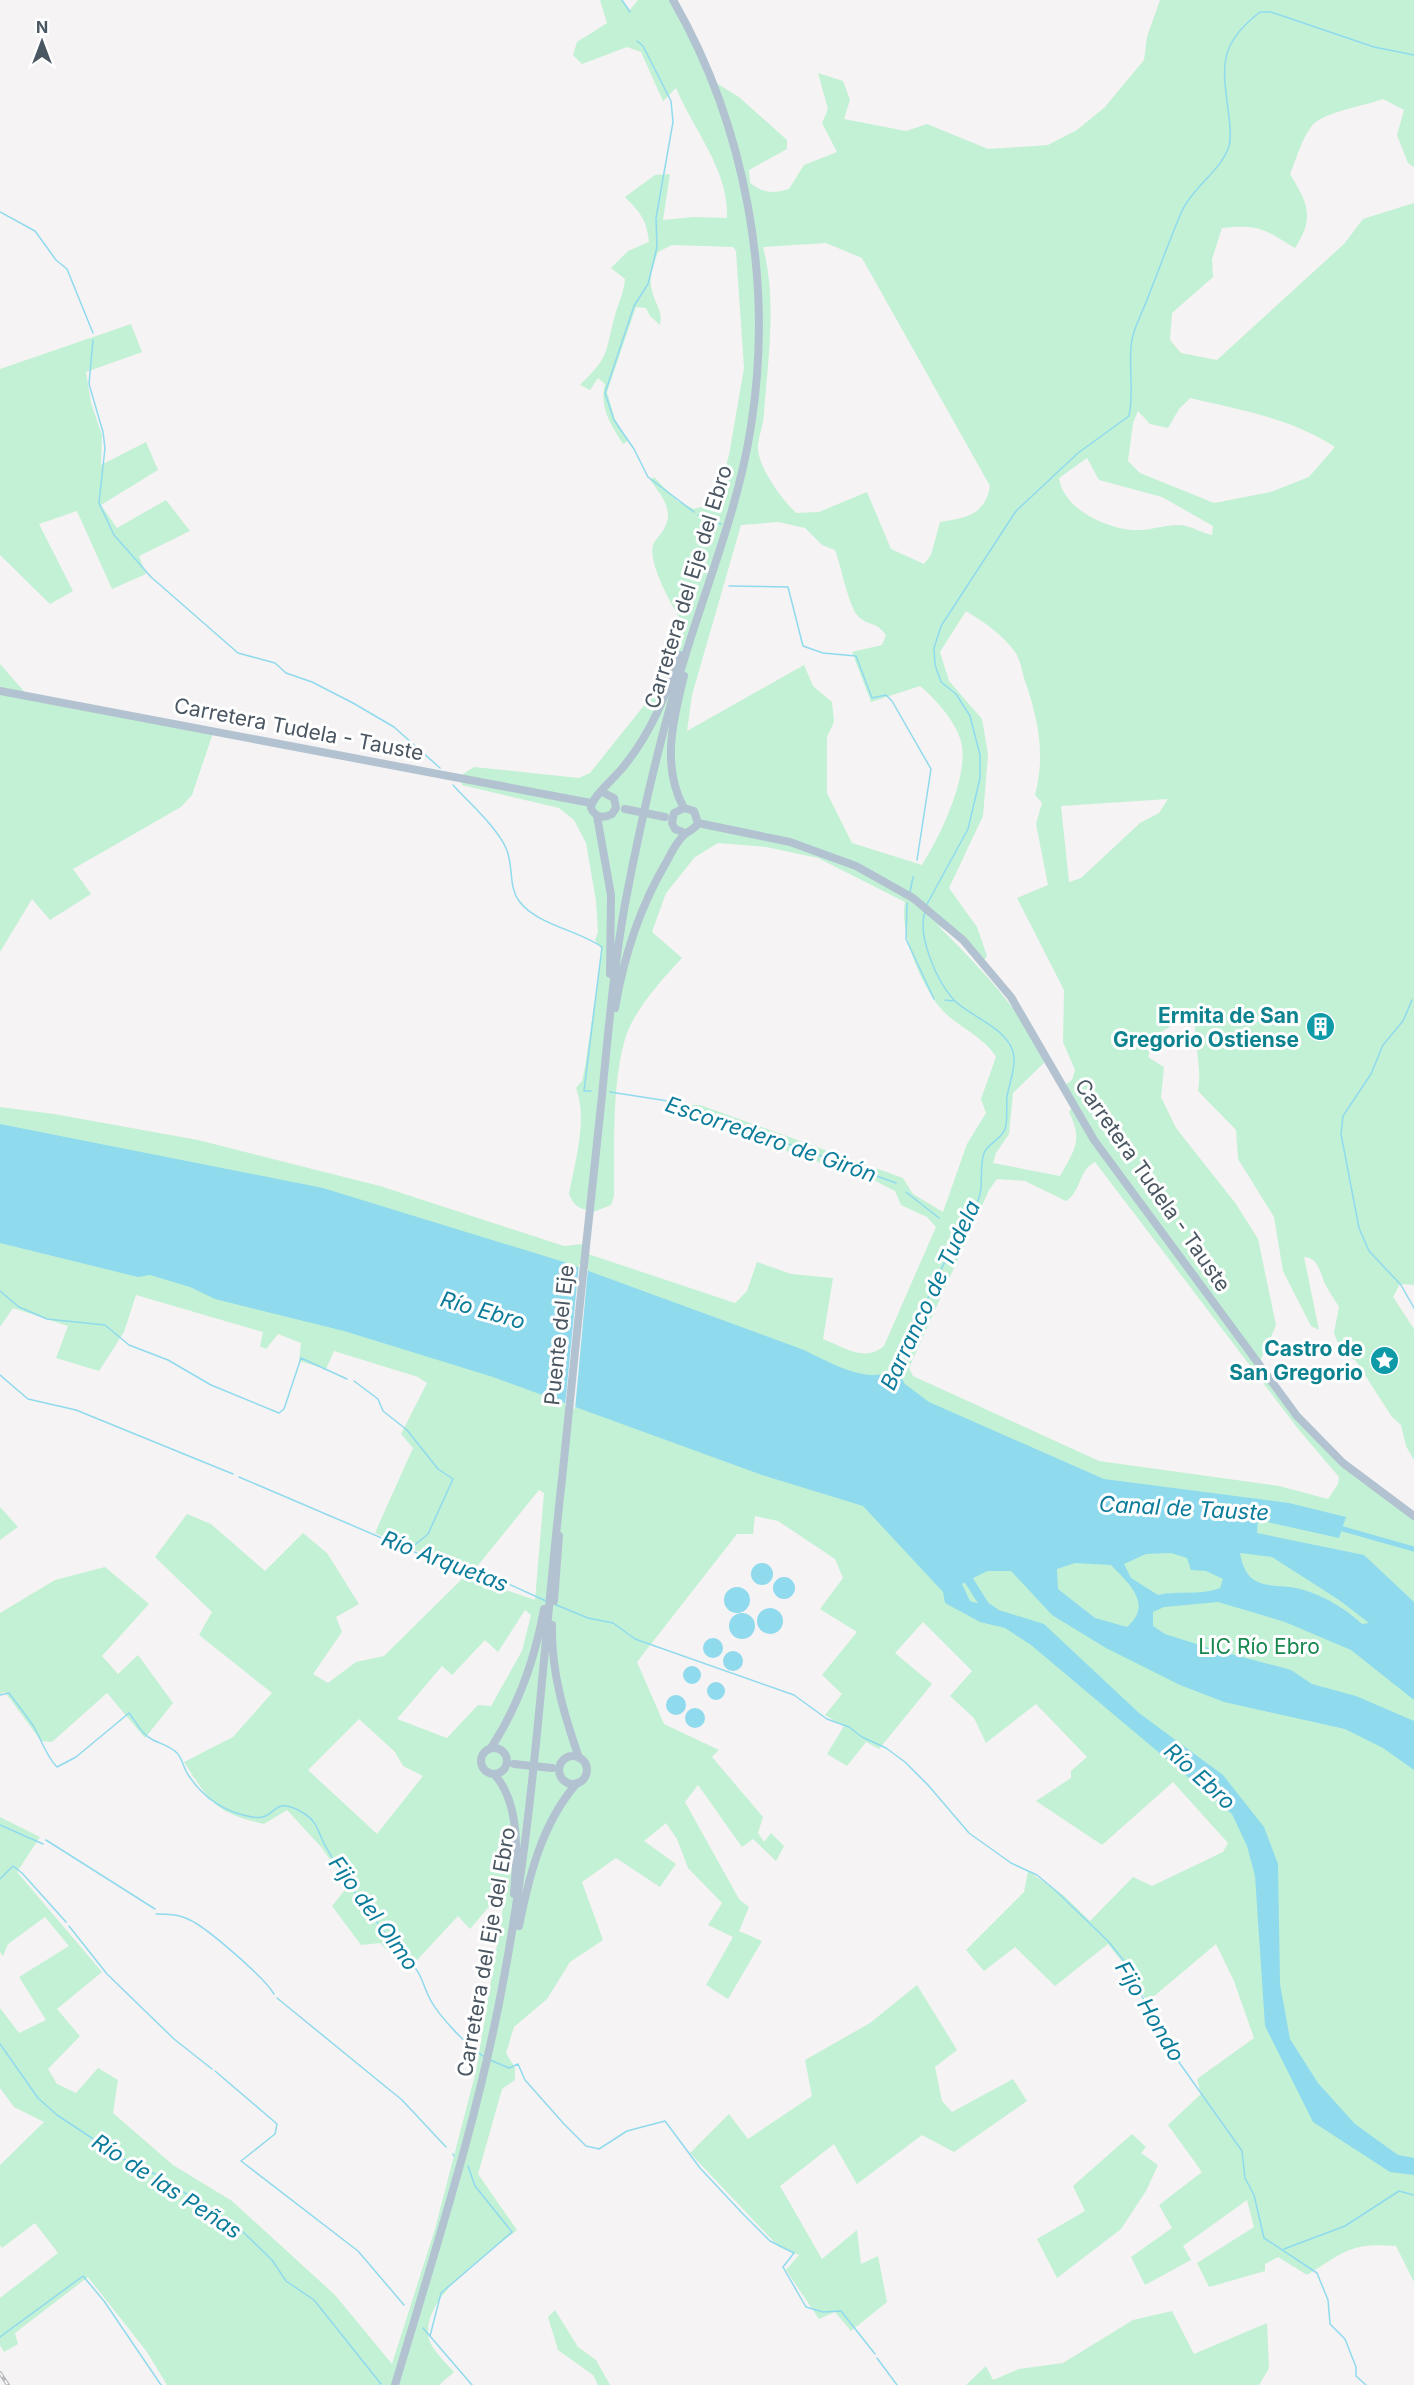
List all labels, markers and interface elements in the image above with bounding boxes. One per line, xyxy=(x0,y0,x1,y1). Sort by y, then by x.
north arrow xyxy=(12,12,72,72)
text: N xyxy=(36,17,48,37)
street label: Carretera del Eje del Ebro xyxy=(639,462,737,712)
street label: Carretera Tudela - Tauste xyxy=(172,693,426,765)
place label: Ermita de San Gregorio Ostiense xyxy=(1113,1003,1299,1052)
building icon: Ermita de San Gregorio Ostiense xyxy=(1304,1011,1336,1043)
street label: Carretera Tudela - Tauste xyxy=(1070,1074,1236,1296)
water label: Escorredero de Girón xyxy=(662,1091,880,1187)
water label: Barranco de Tudela xyxy=(875,1196,985,1394)
street label: Puente del Eje xyxy=(539,1263,579,1407)
water label: Río Ebro xyxy=(438,1286,528,1334)
place label: Castro de San Gregorio xyxy=(1229,1336,1363,1385)
place icon: Castro de San Gregorio xyxy=(1368,1344,1400,1376)
water label: Canal de Tauste xyxy=(1098,1491,1270,1525)
water label: Río Arquetas xyxy=(378,1525,512,1597)
park label: LIC Río Ebro xyxy=(1198,1634,1320,1659)
water label: Río Ebro xyxy=(1159,1737,1241,1815)
street label: Carretera del Eje del Ebro xyxy=(452,1825,520,2079)
water label: Fijo del Olmo xyxy=(324,1851,424,1975)
water label: Fijo Hondo xyxy=(1110,1956,1190,2066)
water label: Río de las Peñas xyxy=(88,2128,246,2244)

